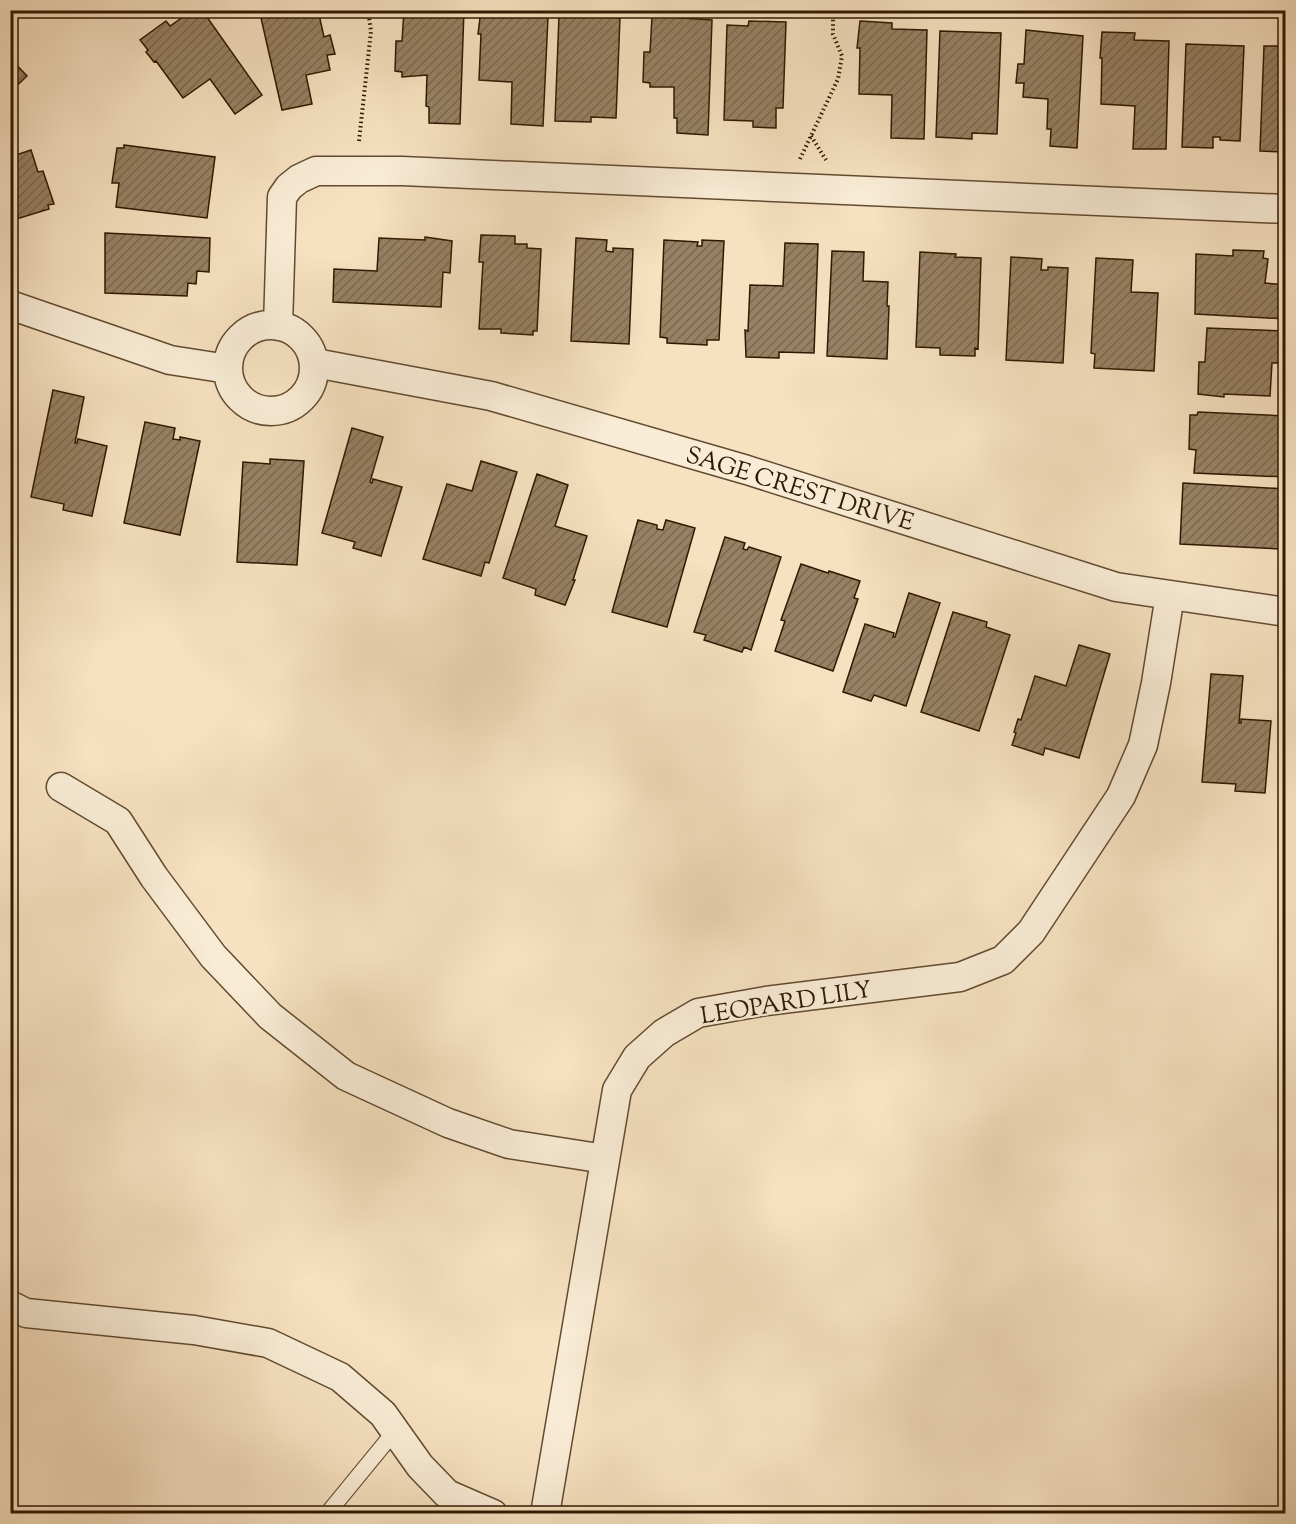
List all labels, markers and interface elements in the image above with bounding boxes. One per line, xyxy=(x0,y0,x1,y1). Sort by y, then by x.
street label: SAGE CREST DRIVE xyxy=(681,439,918,541)
street label: LEOPARD LILY xyxy=(698,974,874,1034)

